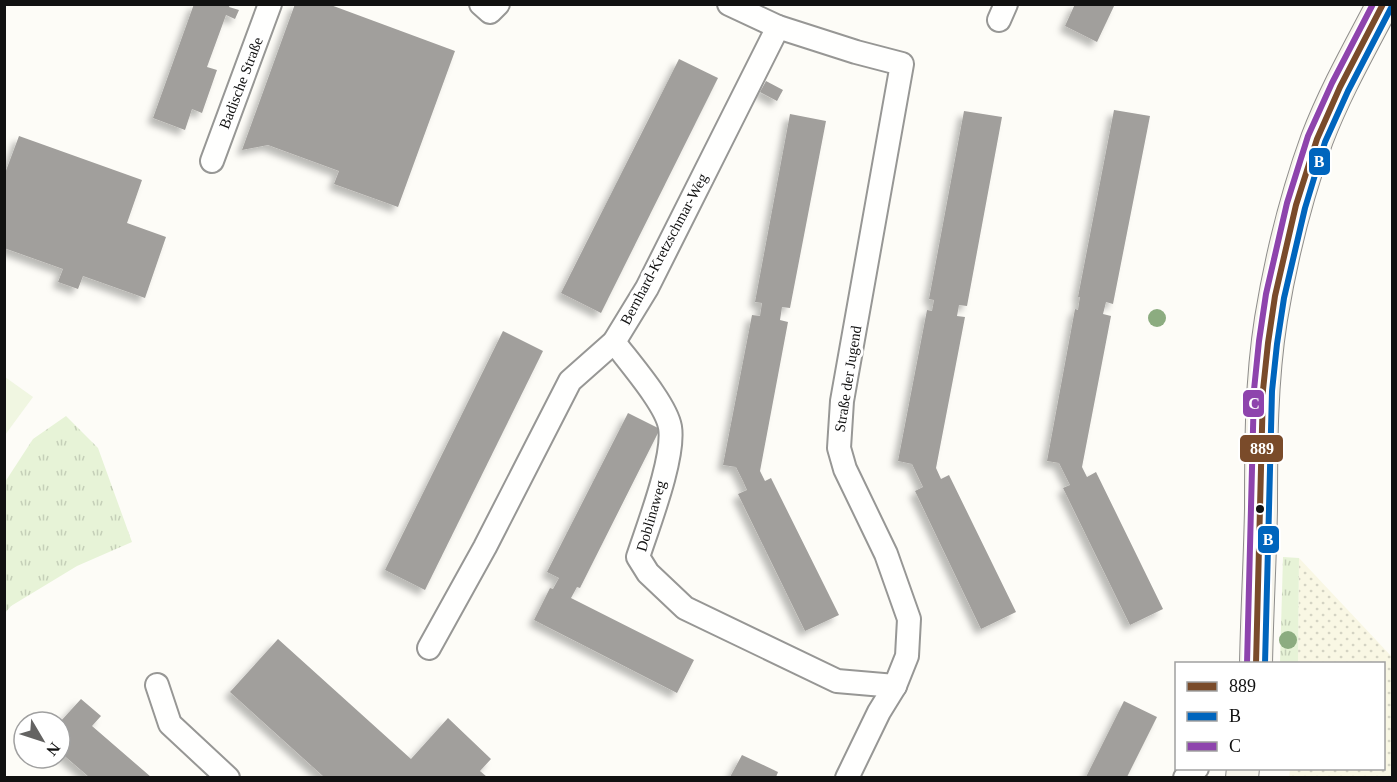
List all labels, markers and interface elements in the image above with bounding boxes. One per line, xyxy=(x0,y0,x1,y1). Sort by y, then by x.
street label: Badische Straße xyxy=(216,35,266,131)
line badge: B xyxy=(1308,147,1331,176)
text: B xyxy=(1314,153,1325,170)
street label: Bernhard-Kretzschmar-Weg xyxy=(617,170,711,327)
street label: Straße der Jugend xyxy=(832,324,864,433)
line badge: C xyxy=(1242,389,1265,418)
text: C xyxy=(1248,395,1260,412)
line badge: 889 xyxy=(1239,434,1284,463)
text: 889 xyxy=(1250,440,1274,457)
street label: Doblinaweg xyxy=(633,478,669,553)
unlabelled marker xyxy=(1254,503,1266,515)
line badge: B xyxy=(1257,525,1280,554)
text: B xyxy=(1263,531,1274,548)
legend xyxy=(1175,662,1385,770)
text: 889 xyxy=(1229,676,1256,696)
text: B xyxy=(1229,706,1241,726)
north arrow xyxy=(12,710,72,770)
text: C xyxy=(1229,736,1241,756)
text: N xyxy=(43,739,64,759)

